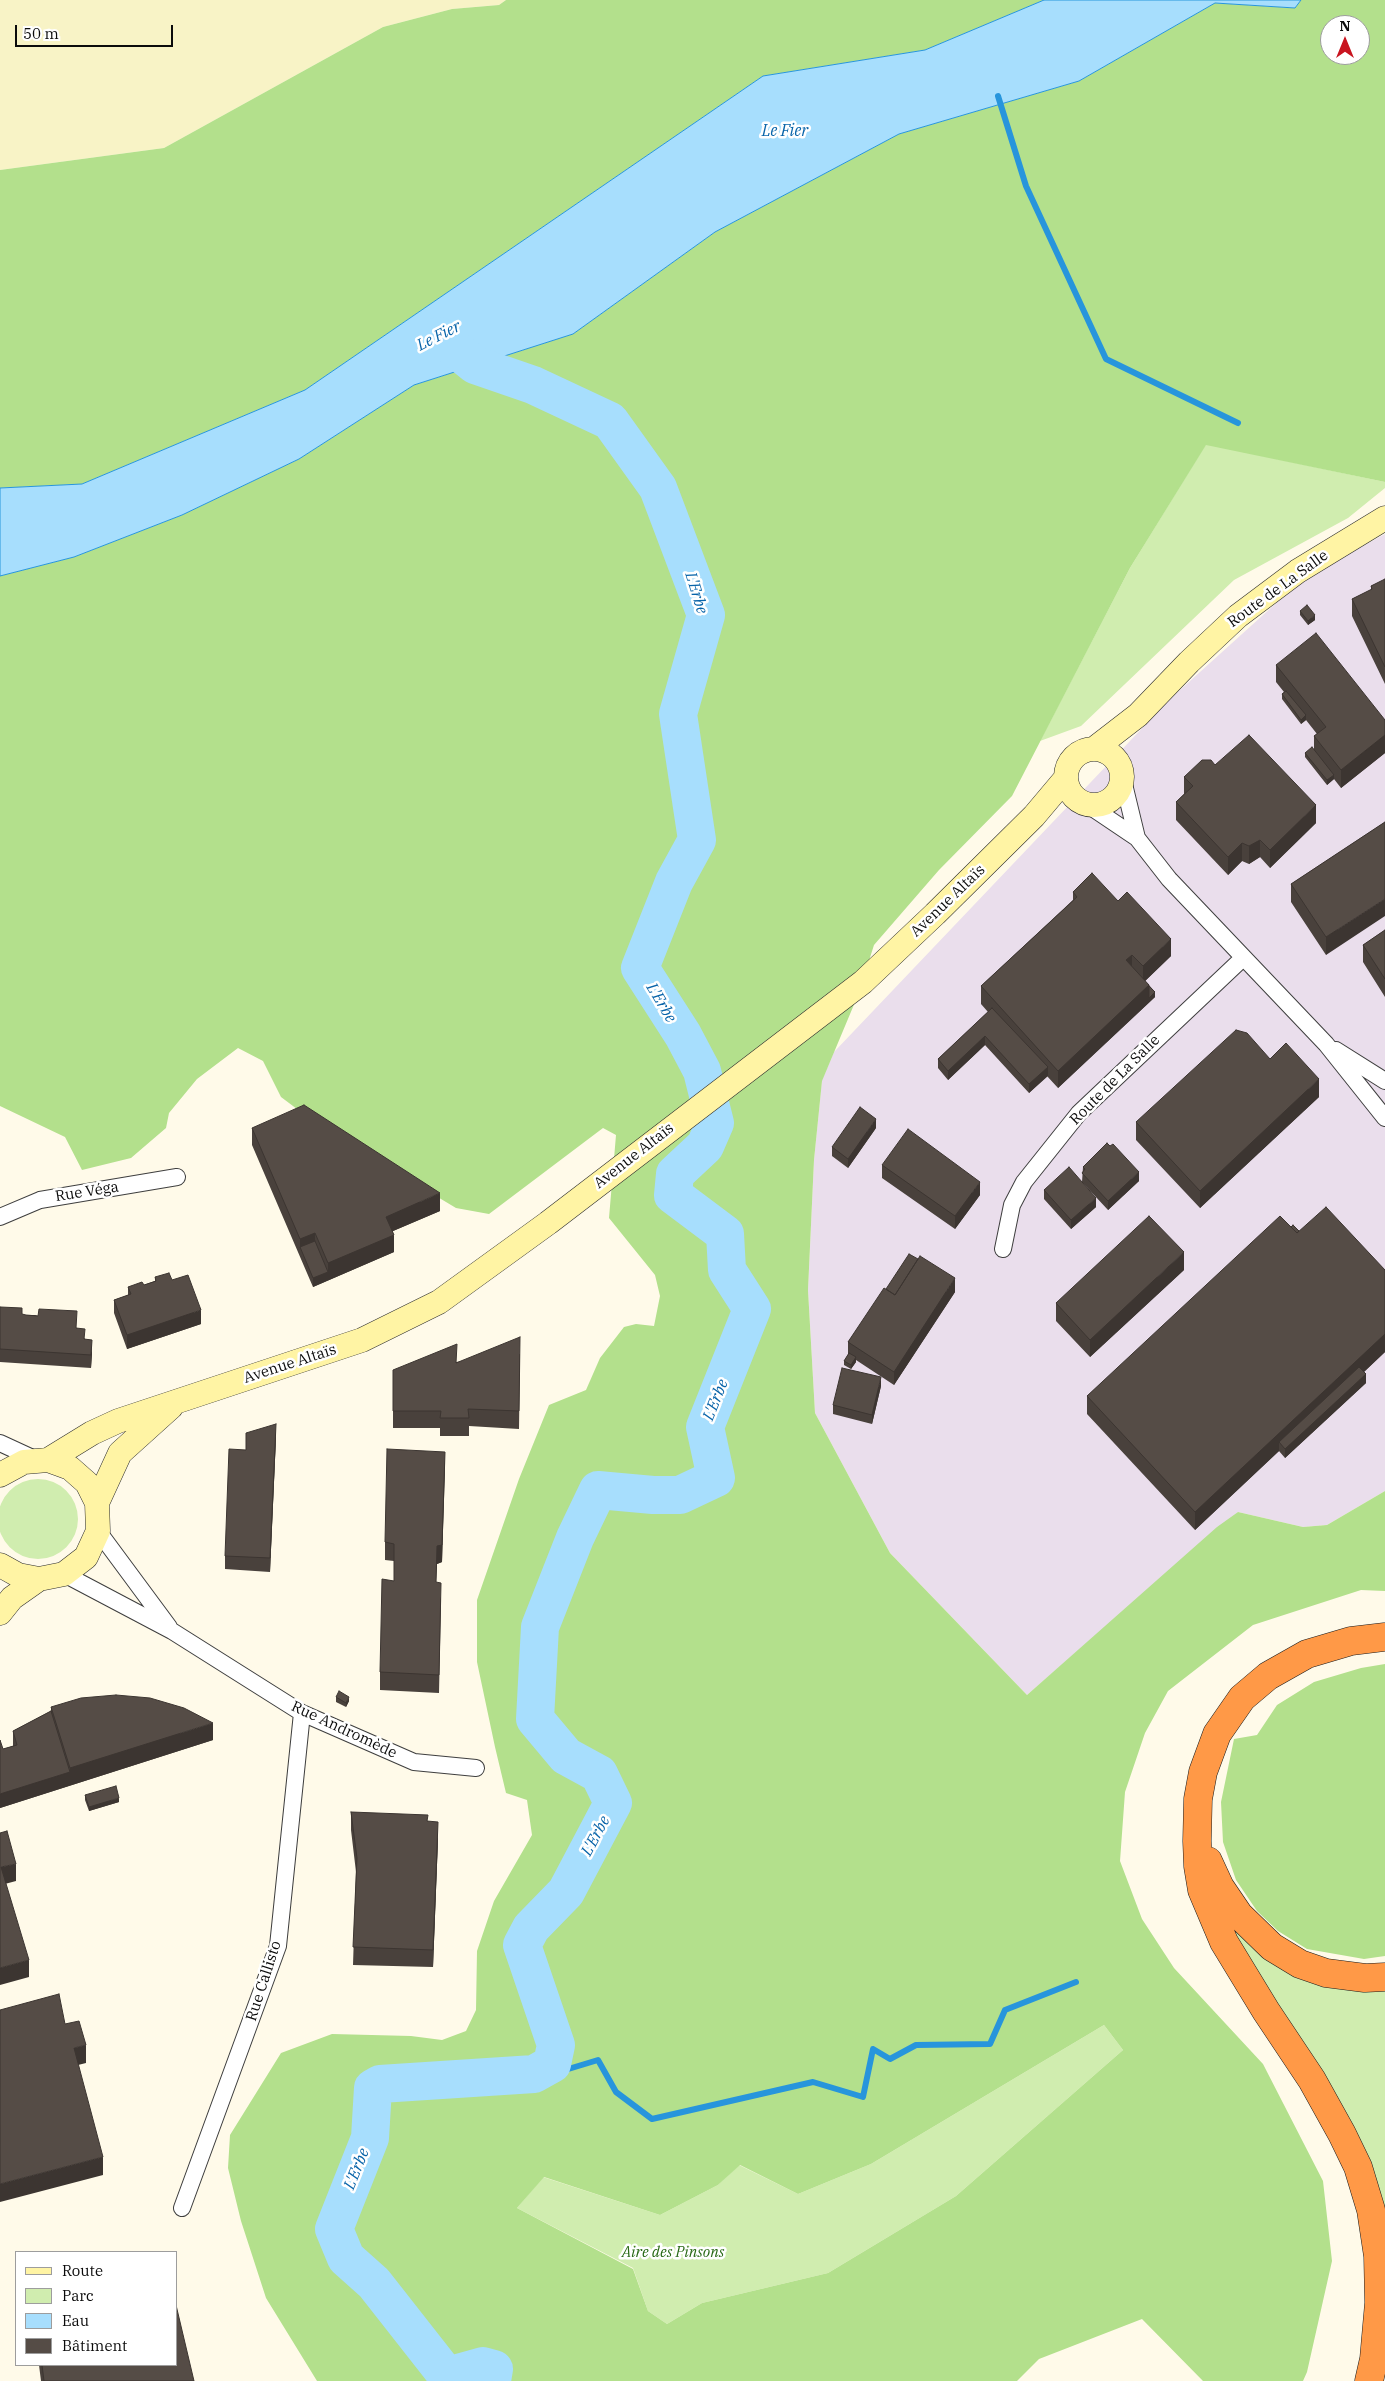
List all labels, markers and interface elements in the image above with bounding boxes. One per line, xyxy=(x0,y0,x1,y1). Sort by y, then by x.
scale bar xyxy=(18,15,175,47)
north arrow xyxy=(1320,15,1370,65)
text: N xyxy=(1339,17,1351,35)
text: 50 m xyxy=(23,24,59,43)
water label: Le Fier xyxy=(762,121,808,141)
water label: Le Fier xyxy=(414,317,464,355)
street label: Route de La Salle xyxy=(1224,547,1332,631)
water label: L'Erbe xyxy=(681,570,711,616)
street label: Avenue Altaïs xyxy=(907,861,989,941)
water label: L'Erbe xyxy=(642,980,680,1026)
street label: Route de La Salle xyxy=(1066,1031,1164,1129)
street label: Avenue Altaïs xyxy=(590,1119,678,1193)
street label: Rue Véga xyxy=(54,1178,120,1206)
street label: Avenue Altaïs xyxy=(241,1341,339,1387)
water label: L'Erbe xyxy=(699,1377,733,1423)
street label: Rue Andromède xyxy=(288,1698,400,1762)
water label: L'Erbe xyxy=(578,1813,614,1859)
street label: Rue Callisto xyxy=(243,1939,285,2023)
water label: L'Erbe xyxy=(340,2146,374,2192)
park label: Aire des Pinsons xyxy=(622,2244,724,2262)
legend xyxy=(15,2251,178,2366)
text: Route xyxy=(62,2261,103,2280)
text: Parc xyxy=(62,2286,94,2305)
text: Eau xyxy=(62,2311,89,2330)
text: Bâtiment xyxy=(62,2336,127,2355)

